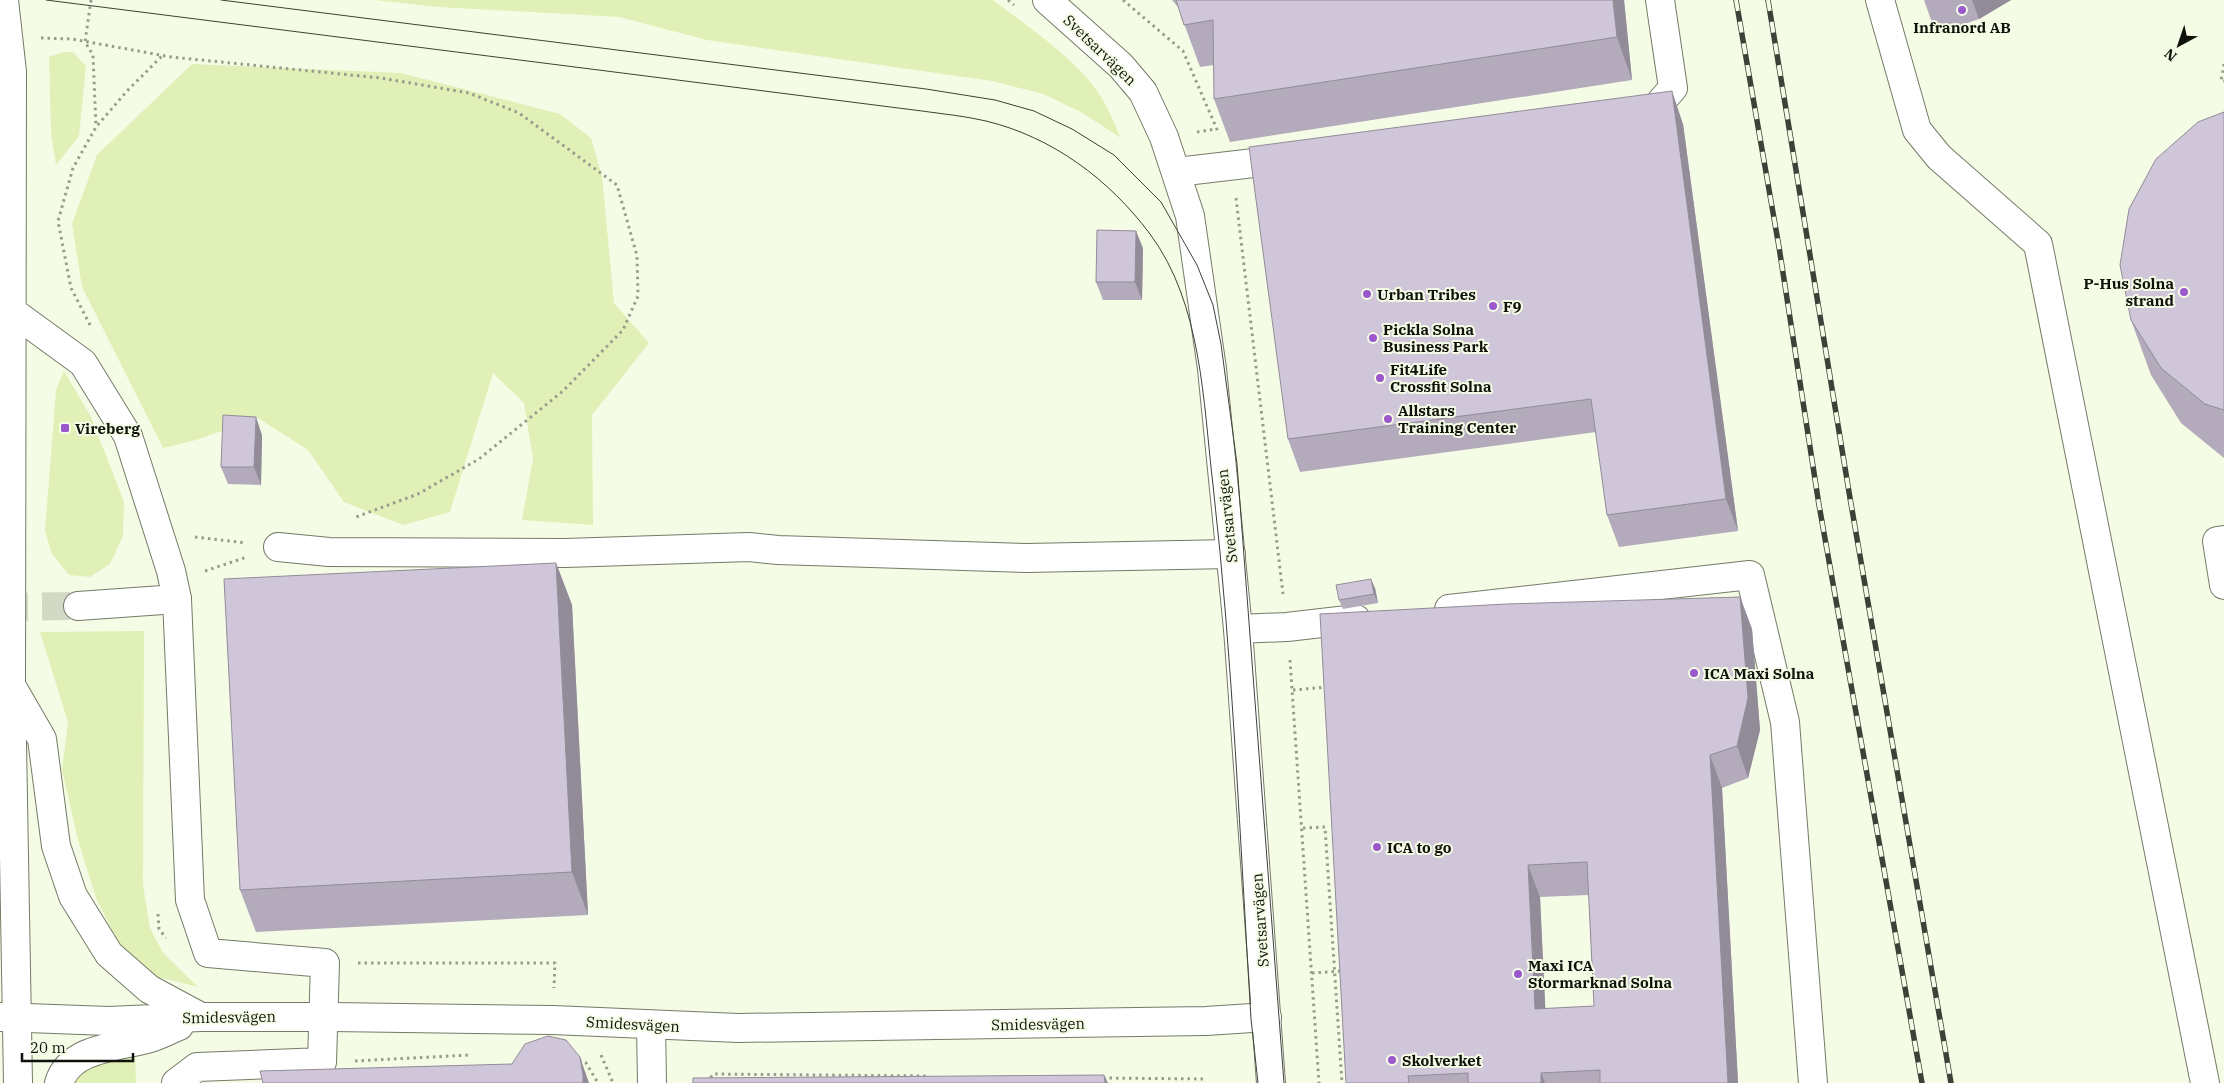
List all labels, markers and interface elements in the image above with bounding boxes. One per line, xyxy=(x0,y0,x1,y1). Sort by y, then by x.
marker: Infranord AB xyxy=(1956,4,1968,16)
street label: Svetsarvägen xyxy=(1060,10,1141,90)
place label: Infranord AB xyxy=(1913,18,2011,37)
north arrow xyxy=(2154,20,2204,70)
text: N xyxy=(2161,45,2181,65)
place label: P-Hus Solna strand xyxy=(2083,274,2175,310)
place label: Urban Tribes xyxy=(1377,285,1476,304)
marker: P-Hus Solna strand xyxy=(2178,286,2190,298)
marker: Urban Tribes xyxy=(1361,288,1373,300)
place label: F9 xyxy=(1503,297,1522,316)
marker: F9 xyxy=(1487,300,1499,312)
place label: Pickla Solna Business Park xyxy=(1383,320,1489,356)
marker: Pickla Solna Business Park xyxy=(1367,332,1379,344)
place label: Fit4Life Crossfit Solna xyxy=(1390,360,1492,396)
marker: Fit4Life Crossfit Solna xyxy=(1374,372,1386,384)
place label: Allstars Training Center xyxy=(1398,401,1517,437)
marker: Allstars Training Center xyxy=(1382,413,1394,425)
place label: Vireberg xyxy=(75,419,140,438)
marker: Vireberg xyxy=(59,422,71,434)
street label: Svetsarvägen xyxy=(1213,468,1241,564)
place label: ICA Maxi Solna xyxy=(1704,664,1815,683)
marker: ICA Maxi Solna xyxy=(1688,667,1700,679)
place label: ICA to go xyxy=(1387,838,1452,857)
marker: ICA to go xyxy=(1371,841,1383,853)
street label: Svetsarvägen xyxy=(1247,872,1273,968)
place label: Maxi ICA Stormarknad Solna xyxy=(1528,956,1672,992)
marker: Maxi ICA Stormarknad Solna xyxy=(1512,968,1524,980)
street label: Smidesvägen xyxy=(182,1007,276,1027)
street label: Smidesvägen xyxy=(586,1012,681,1036)
street label: Smidesvägen xyxy=(991,1014,1085,1034)
scale bar xyxy=(22,1030,134,1062)
text: 20 m xyxy=(30,1038,66,1057)
place label: Skolverket xyxy=(1402,1051,1482,1070)
marker: Skolverket xyxy=(1386,1054,1398,1066)

